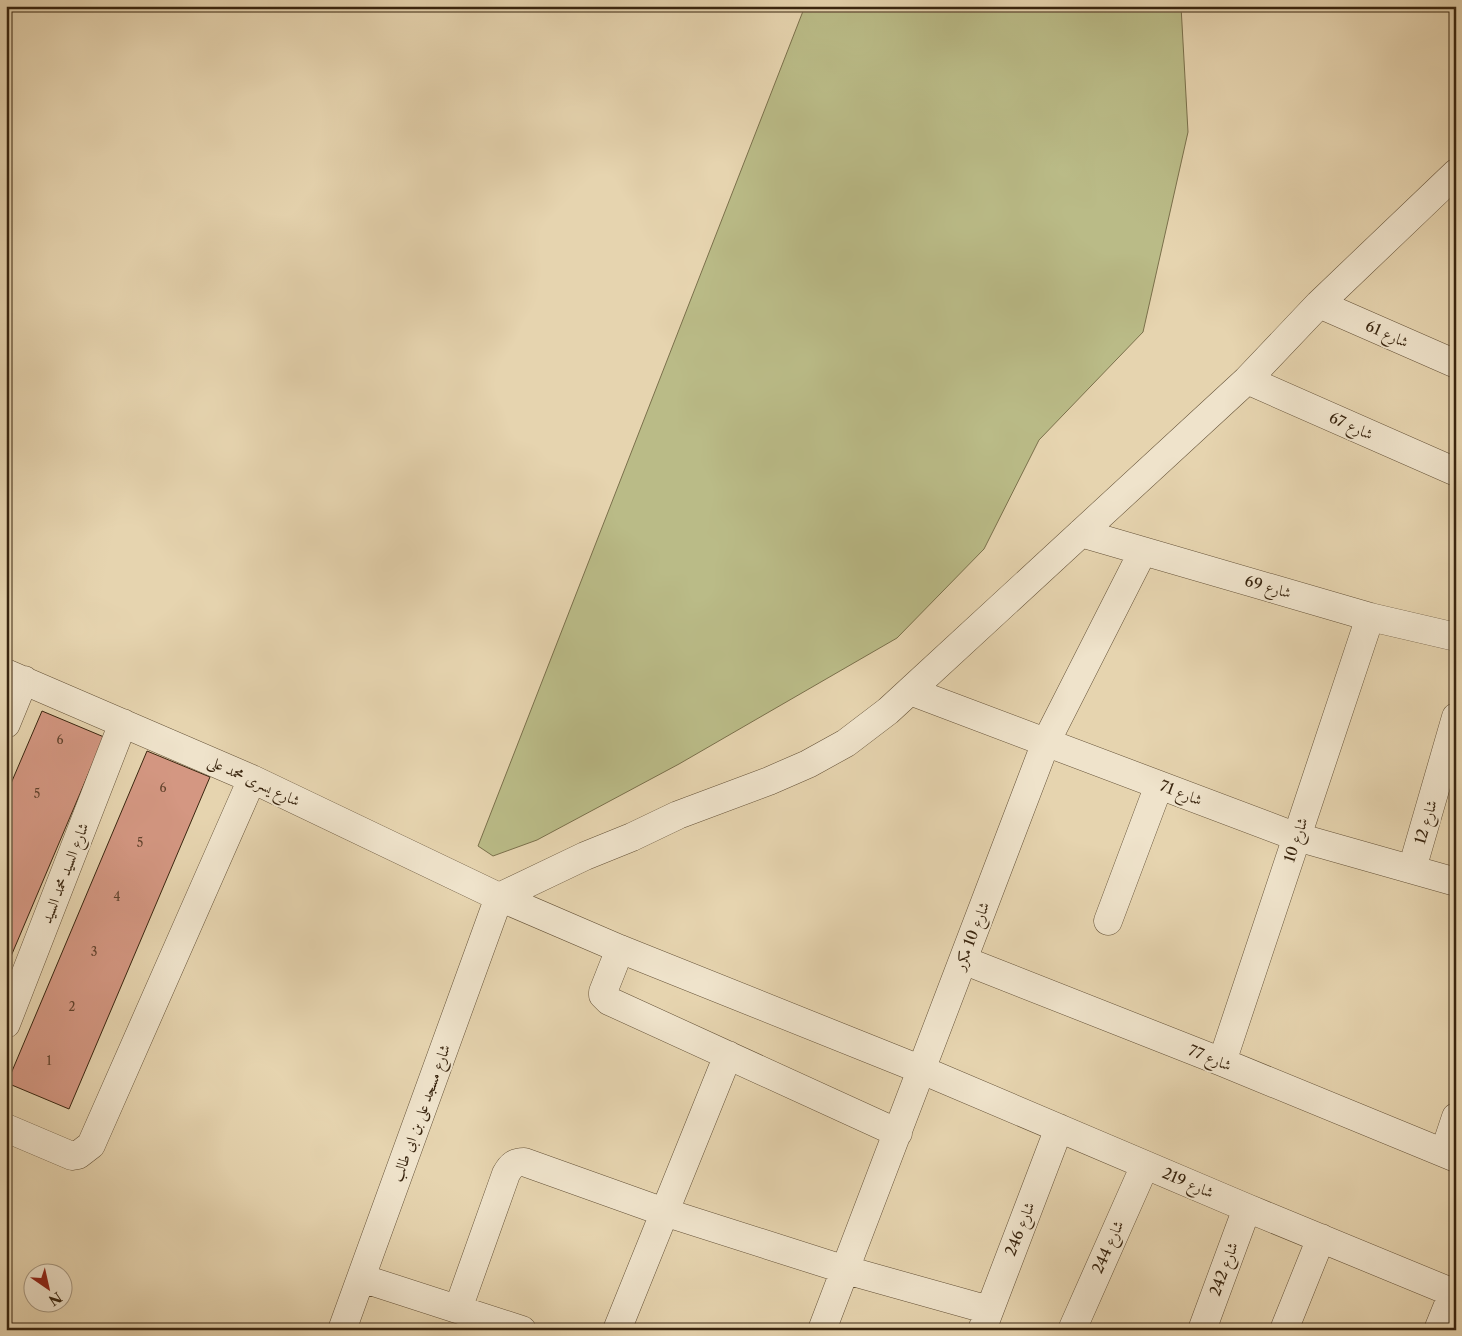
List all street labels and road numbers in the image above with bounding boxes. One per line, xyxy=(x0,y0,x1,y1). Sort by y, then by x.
street label: شارع 61 xyxy=(1361,316,1412,355)
street label: شارع 67 xyxy=(1325,408,1376,447)
street label: شارع 69 xyxy=(1242,571,1294,606)
street label: شارع يسرى محمد على xyxy=(204,751,303,814)
street label: شارع 71 xyxy=(1156,776,1205,813)
street label: شارع 12 xyxy=(1410,798,1445,847)
street label: شارع 10 xyxy=(1279,815,1315,866)
street label: شارع السيد محمد السيد xyxy=(37,820,96,927)
street label: شارع 10 مكرر xyxy=(949,899,997,976)
street label: شارع 77 xyxy=(1184,1040,1235,1078)
street label: شارع مسجد على بن ابى طالب xyxy=(387,1042,458,1185)
street label: شارع 219 xyxy=(1158,1163,1217,1205)
street label: شارع 246 xyxy=(1001,1199,1042,1260)
street label: شارع 244 xyxy=(1087,1217,1131,1278)
street label: شارع 242 xyxy=(1205,1239,1246,1300)

